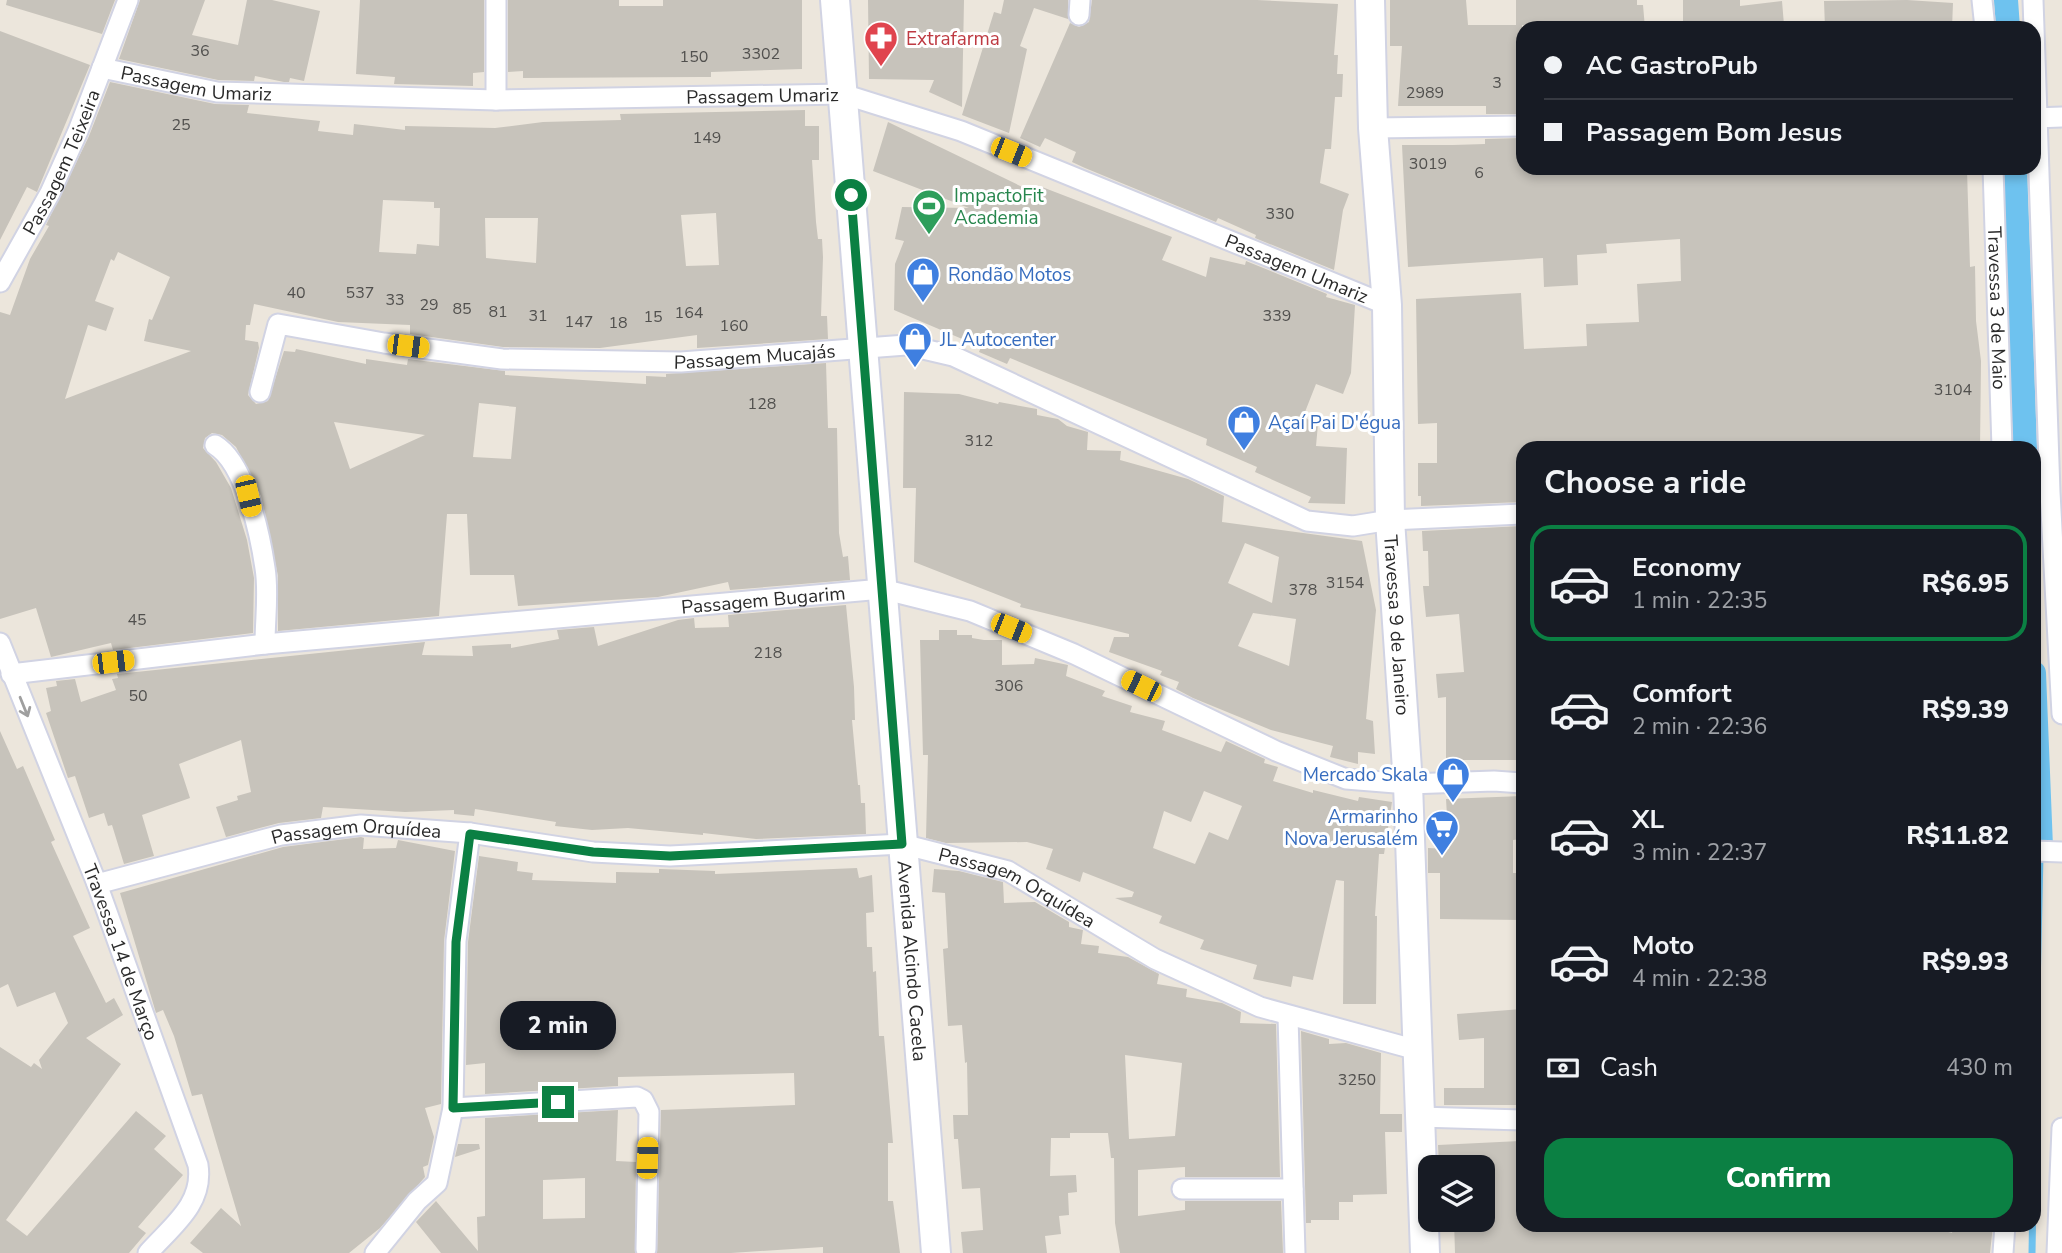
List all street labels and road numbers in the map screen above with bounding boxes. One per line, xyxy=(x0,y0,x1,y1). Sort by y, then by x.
street label: Passagem Umariz xyxy=(118,60,272,108)
street label: Passagem Umariz xyxy=(686,82,839,111)
street label: Passagem Teixeira xyxy=(17,86,107,240)
street label: Travessa 3 de Maio xyxy=(1981,226,2012,390)
street label: Passagem Umariz xyxy=(1221,228,1372,310)
street label: Passagem Mucajás xyxy=(674,338,836,376)
street label: Travessa 9 de Janeiro xyxy=(1377,534,1415,716)
street label: Passagem Bugarim xyxy=(680,580,847,621)
street label: Passagem Orquídea xyxy=(268,813,442,851)
street label: Passagem Orquídea xyxy=(936,842,1100,934)
street label: Travessa 14 de Março xyxy=(76,860,164,1044)
street label: Avenida Alcindo Cacela xyxy=(890,860,933,1062)

